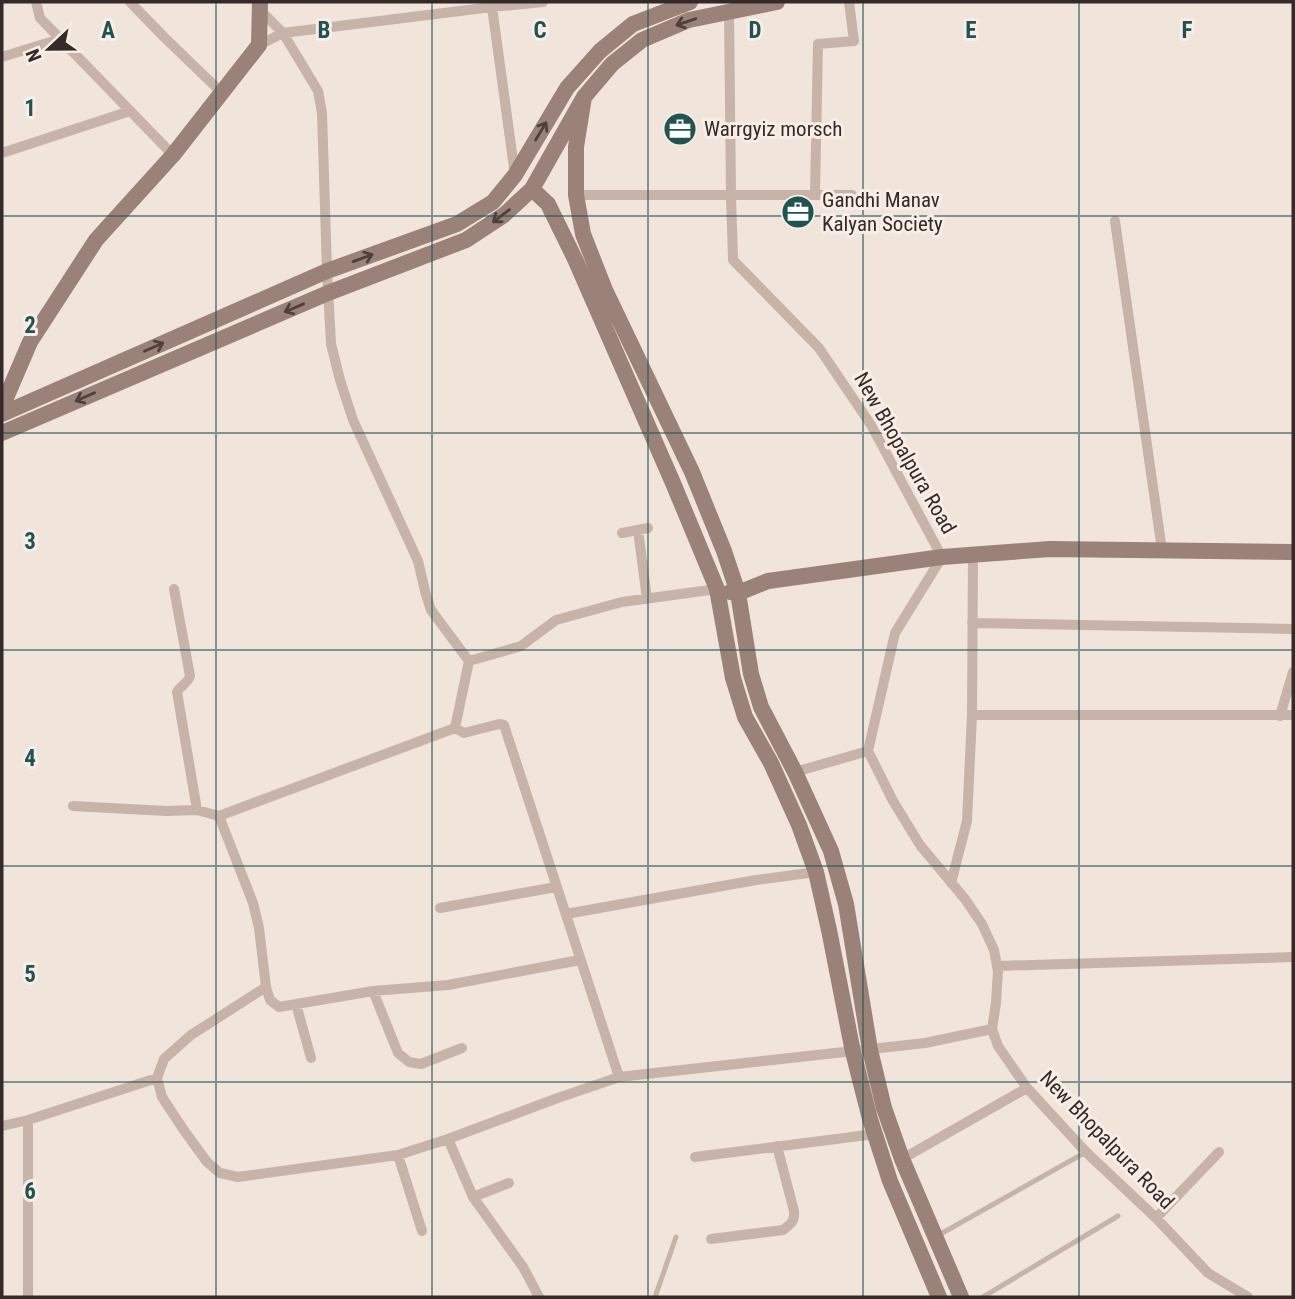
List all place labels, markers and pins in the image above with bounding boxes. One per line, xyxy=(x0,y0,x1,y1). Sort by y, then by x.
office icon: Warrgyiz morsch xyxy=(661,110,699,148)
place label: Warrgyiz morsch xyxy=(704,117,842,141)
place label: Gandhi Manav Kalyan Society xyxy=(822,188,943,236)
office icon: Gandhi Manav Kalyan Society xyxy=(779,193,817,231)

